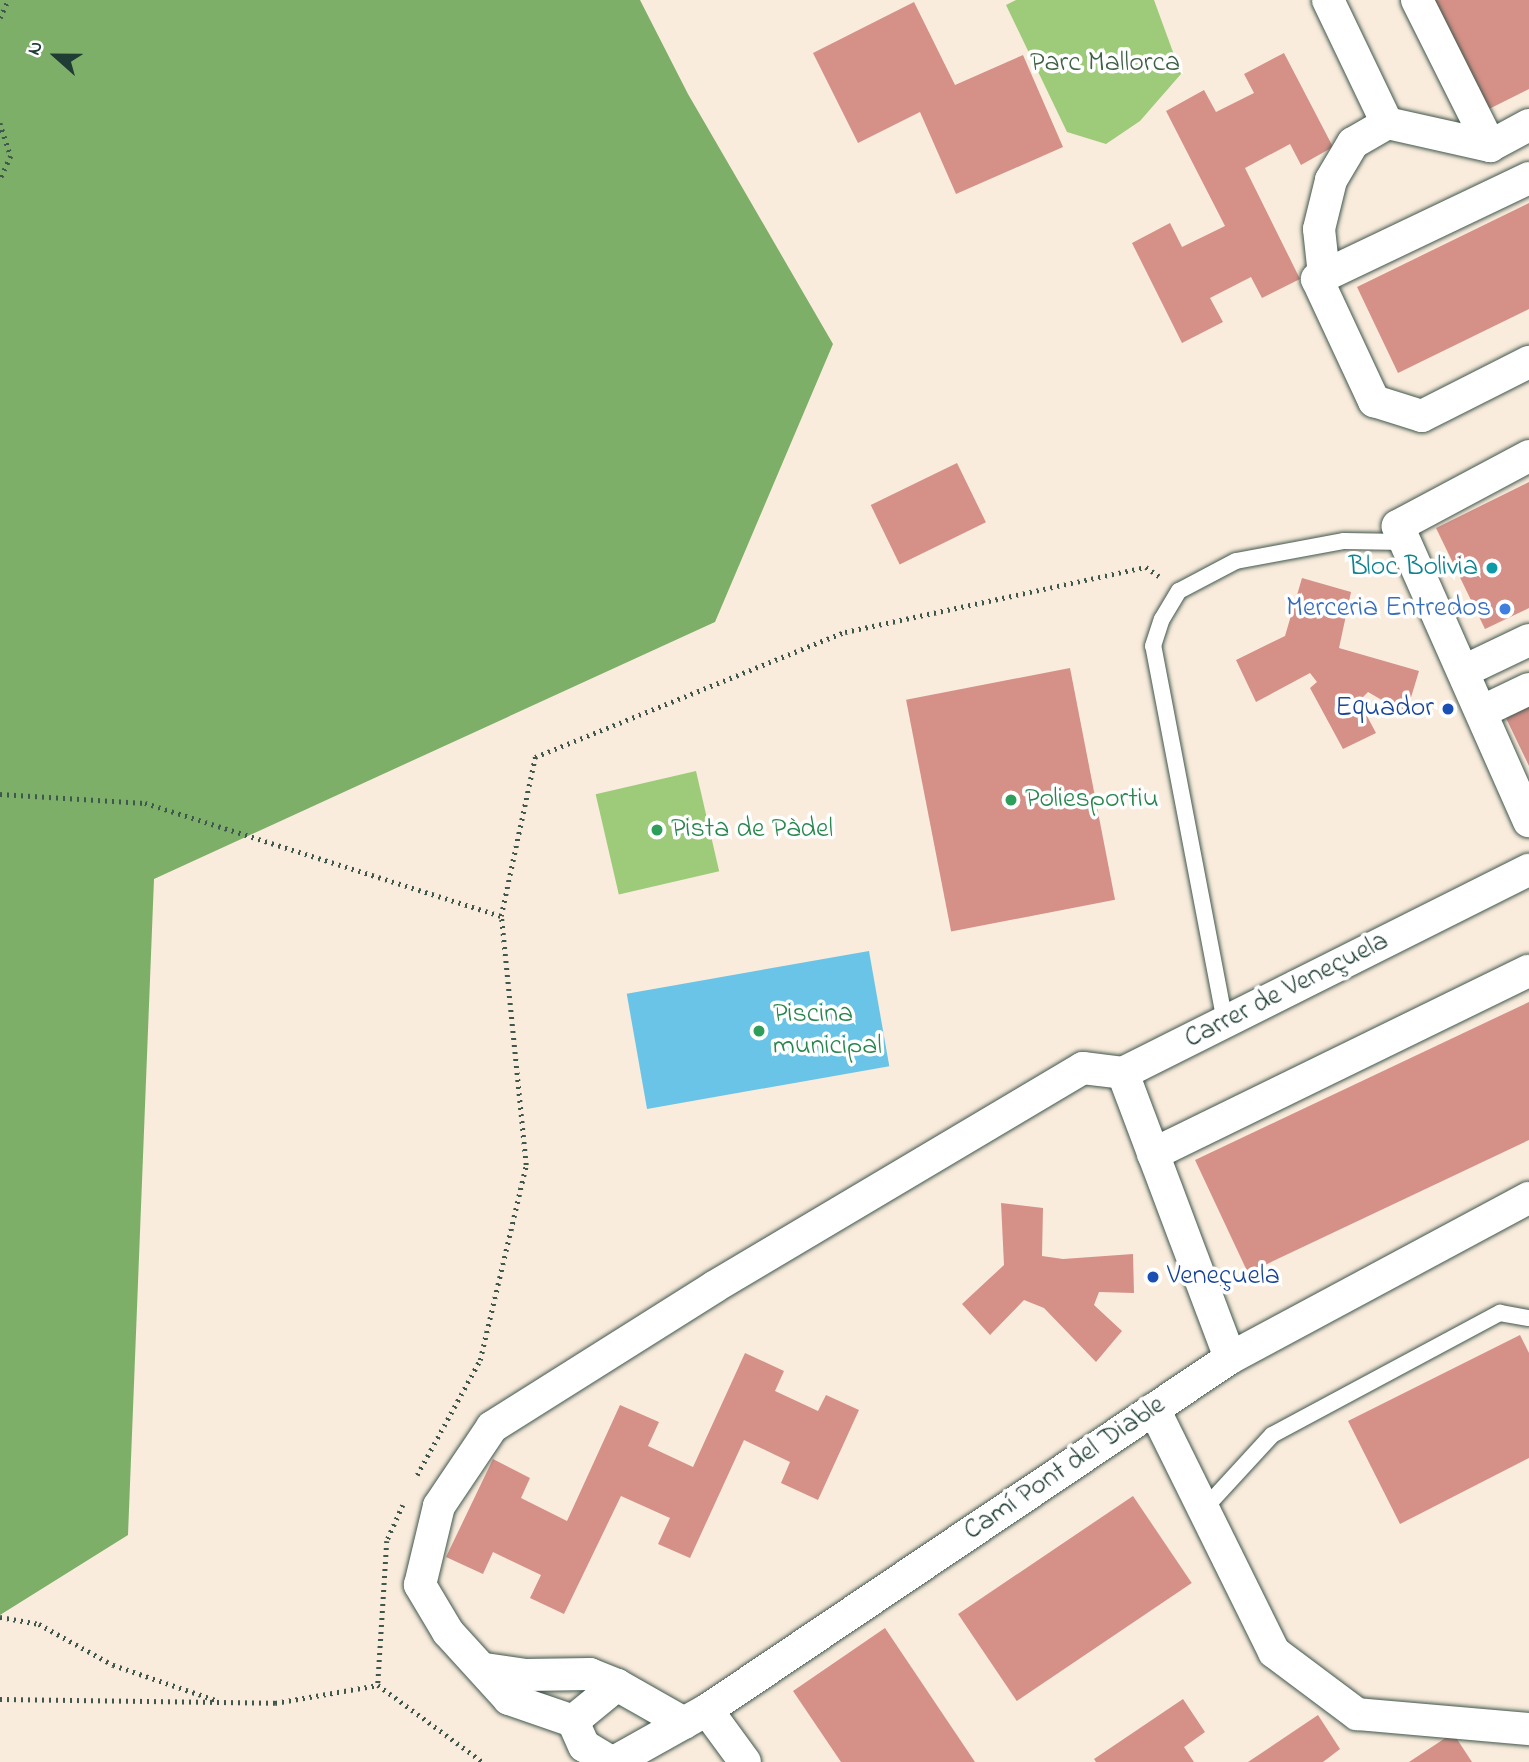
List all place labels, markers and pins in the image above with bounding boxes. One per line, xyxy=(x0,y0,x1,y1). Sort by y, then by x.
place label: Bloc Bolivia xyxy=(1349,551,1478,585)
marker: Bloc Bolivia xyxy=(1484,560,1500,576)
place label: Merceria Entredos xyxy=(1286,592,1491,626)
marker: Merceria Entredos xyxy=(1497,601,1513,617)
place label: Equador xyxy=(1335,692,1434,726)
marker: Equador xyxy=(1440,701,1456,717)
place label: Poliesportiu xyxy=(1025,783,1159,817)
marker: Poliesportiu xyxy=(1003,792,1019,808)
place label: Pista de Pàdel xyxy=(671,813,833,847)
marker: Pista de Pàdel xyxy=(649,822,665,838)
place label: Piscina municipal xyxy=(773,998,882,1064)
marker: Piscina municipal xyxy=(751,1023,767,1039)
place label: Veneçuela xyxy=(1167,1260,1280,1294)
marker: Veneçuela xyxy=(1145,1269,1161,1285)

